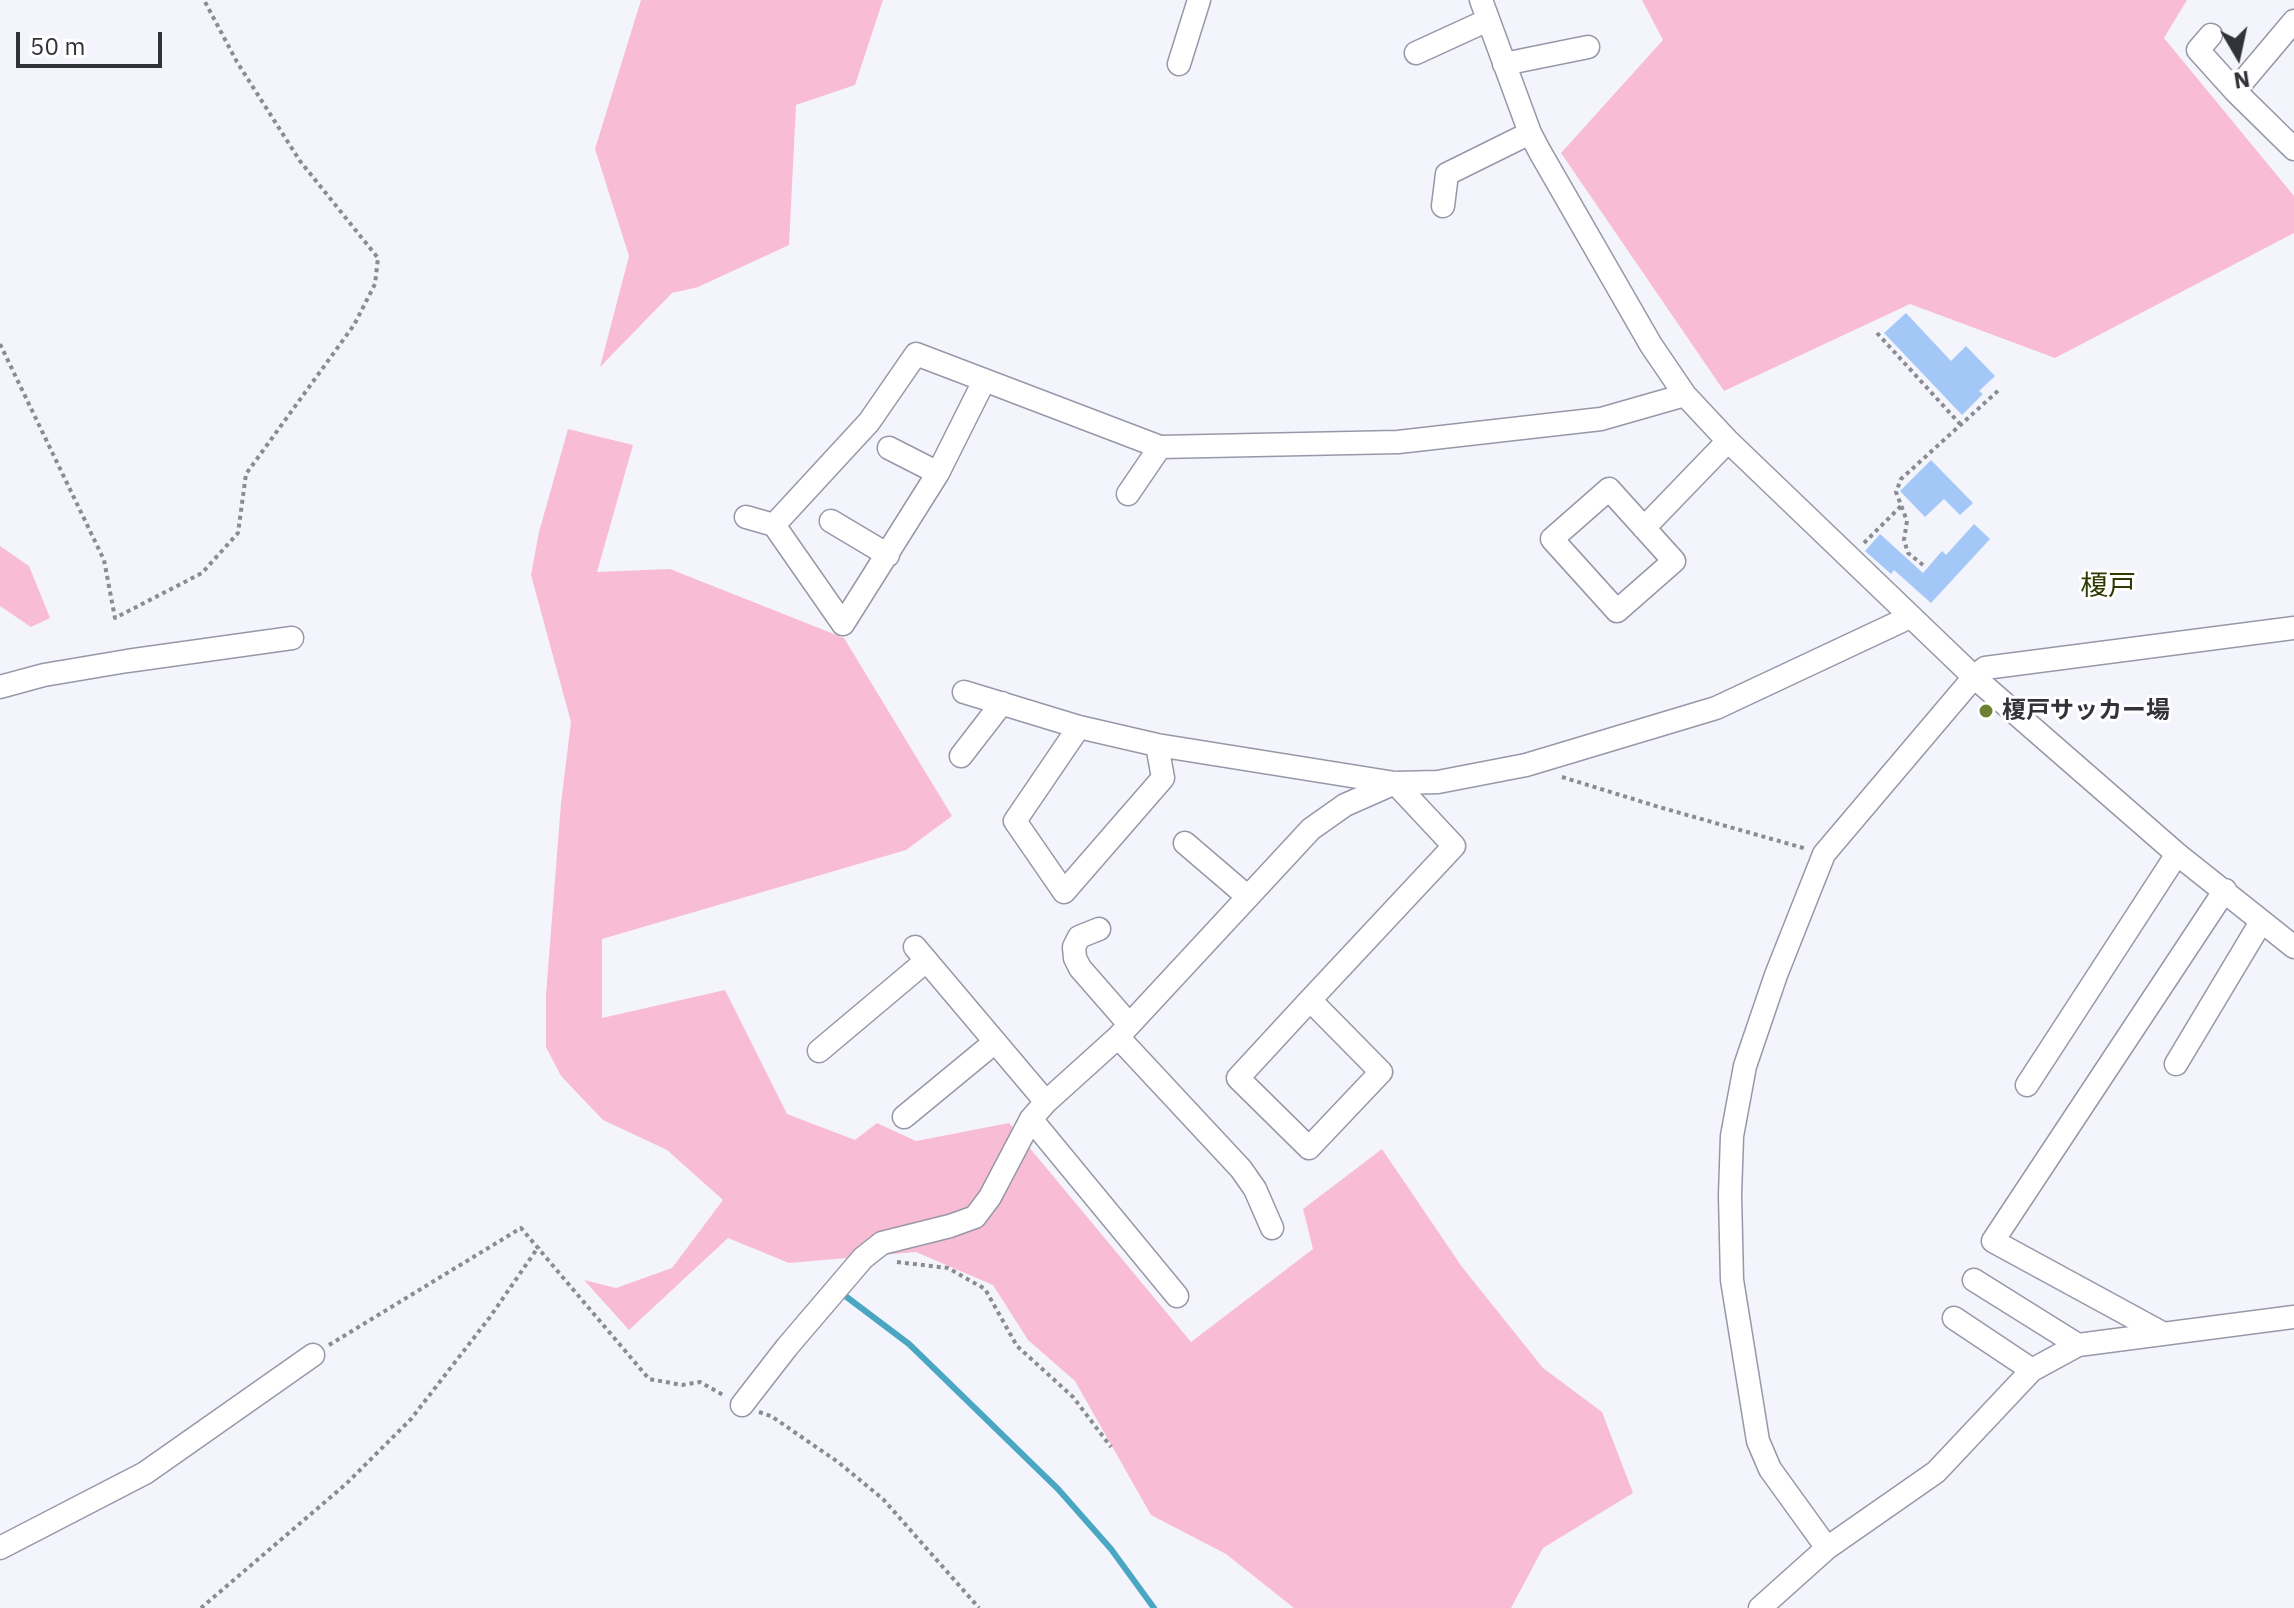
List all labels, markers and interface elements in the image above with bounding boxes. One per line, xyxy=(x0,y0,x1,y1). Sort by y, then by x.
scale bar xyxy=(20,16,166,66)
north arrow xyxy=(2198,16,2278,96)
text: 50 m xyxy=(30,30,85,62)
text: N xyxy=(2232,65,2252,96)
district label: 榎戸 xyxy=(2080,570,2136,604)
place label: 榎戸サッカー場 xyxy=(2002,697,2170,725)
marker: 榎戸サッカー場 xyxy=(1977,702,1995,720)

